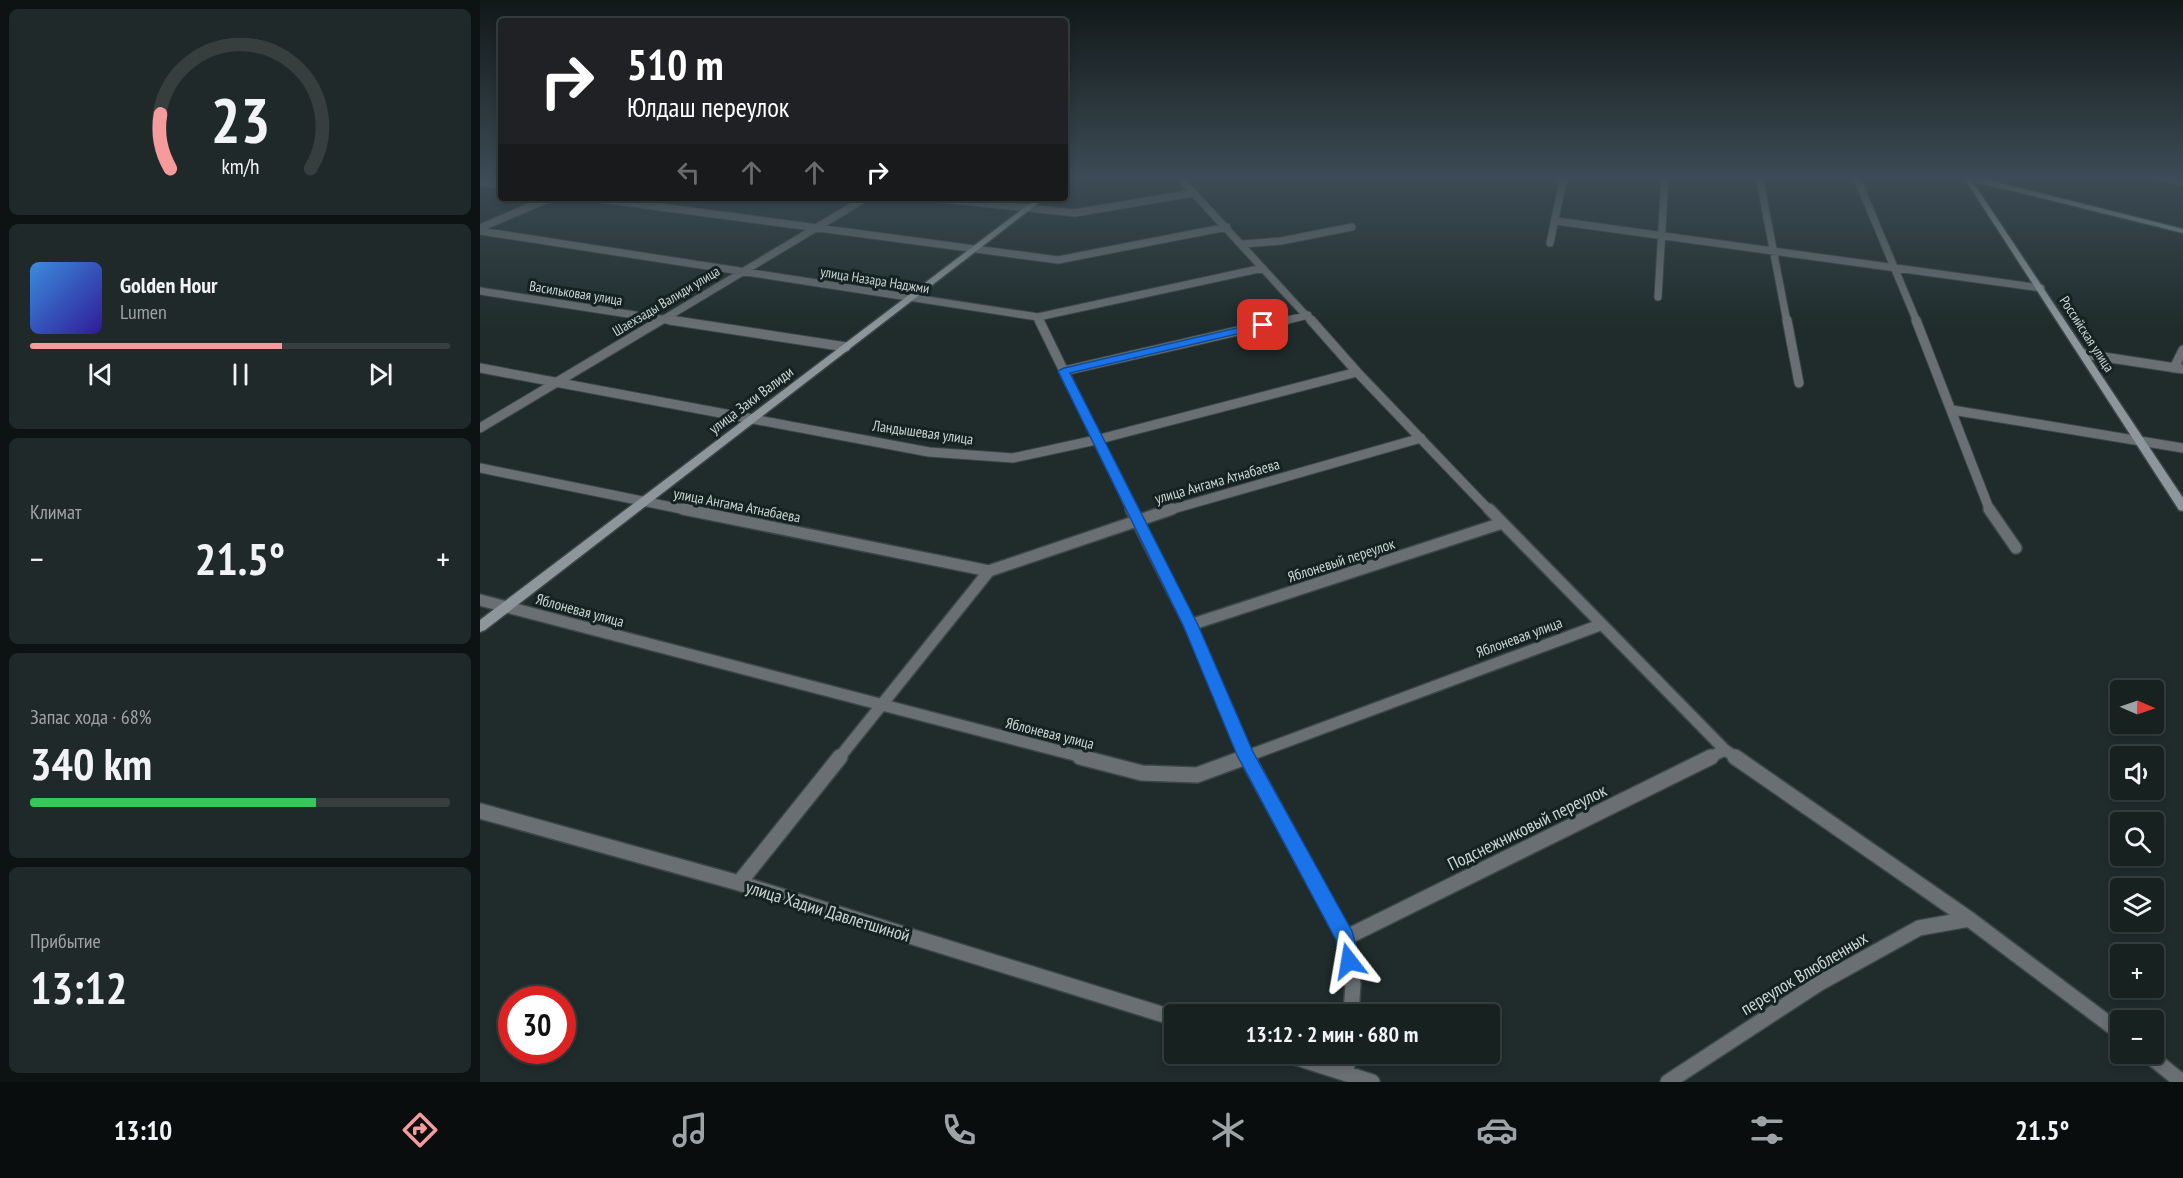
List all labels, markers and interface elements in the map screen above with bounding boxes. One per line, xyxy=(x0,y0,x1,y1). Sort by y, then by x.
text: 510 m xyxy=(627,37,724,92)
icon: right xyxy=(528,42,606,120)
text: 23 xyxy=(210,79,270,160)
text: Юлдаш переулок xyxy=(627,90,789,124)
text: km/h xyxy=(221,152,259,180)
icon: left xyxy=(672,156,705,189)
icon: ahead xyxy=(735,156,768,189)
icon: ahead xyxy=(798,156,831,189)
icon: right xyxy=(861,156,894,189)
street label: Шаехзады Валиди улица xyxy=(609,262,723,340)
street label: улица Назара Наджми xyxy=(819,262,931,298)
text: Golden Hour xyxy=(120,271,218,299)
street label: Васильковая улица xyxy=(528,277,624,309)
street label: Российская улица xyxy=(2056,293,2118,375)
text: Lumen xyxy=(120,299,167,325)
pin xyxy=(1237,299,1288,350)
icon: arrive xyxy=(1246,308,1279,341)
icon: previous xyxy=(84,358,117,391)
icon: pause xyxy=(224,358,257,391)
icon: next xyxy=(364,358,397,391)
street label: улица Заки Валиди xyxy=(705,362,797,438)
street label: Ландышевая улица xyxy=(870,415,975,448)
street label: улица Ангама Атнабаева xyxy=(1152,454,1282,508)
street label: улица Ангама Атнабаева xyxy=(672,483,802,527)
text: Климат xyxy=(30,499,81,525)
text: 21.5° xyxy=(195,529,285,587)
street label: Яблоневый переулок xyxy=(1285,534,1397,586)
text: − xyxy=(30,537,44,580)
text: + xyxy=(436,537,450,580)
street label: Яблоневая улица xyxy=(534,589,626,631)
street label: Яблоневая улица xyxy=(1473,613,1565,661)
north arrow xyxy=(2110,680,2164,734)
map controls xyxy=(2110,680,2164,1064)
text: Запас хода · 68% xyxy=(30,704,151,730)
street label: Яблоневая улица xyxy=(1004,713,1096,753)
text: 340 km xyxy=(30,734,152,792)
button: sound xyxy=(2110,746,2164,800)
street label: Подснежниковый переулок xyxy=(1444,778,1610,876)
button: search xyxy=(2110,812,2164,866)
street label: улица Хадии Давлетшиной xyxy=(743,875,913,947)
button: layers xyxy=(2110,878,2164,932)
street label: переулок Влюбленных xyxy=(1736,926,1872,1020)
text: Прибытие xyxy=(30,928,101,954)
position arrow xyxy=(1317,929,1381,993)
button: + xyxy=(2110,944,2164,998)
text: 13:12 xyxy=(30,958,127,1016)
speed limit sign: 30 xyxy=(498,986,576,1064)
button: − xyxy=(2110,1010,2164,1064)
text: 13:12 · 2 мин · 680 m xyxy=(1246,1020,1418,1048)
icon: directions xyxy=(399,1109,441,1151)
icon: music xyxy=(669,1109,711,1151)
icon: phone xyxy=(938,1109,980,1151)
icon: climate xyxy=(1207,1109,1249,1151)
icon: car xyxy=(1476,1109,1518,1151)
icon: filters xyxy=(1746,1109,1788,1151)
text: 13:10 xyxy=(114,1113,172,1147)
text: 21.5° xyxy=(2015,1113,2069,1147)

